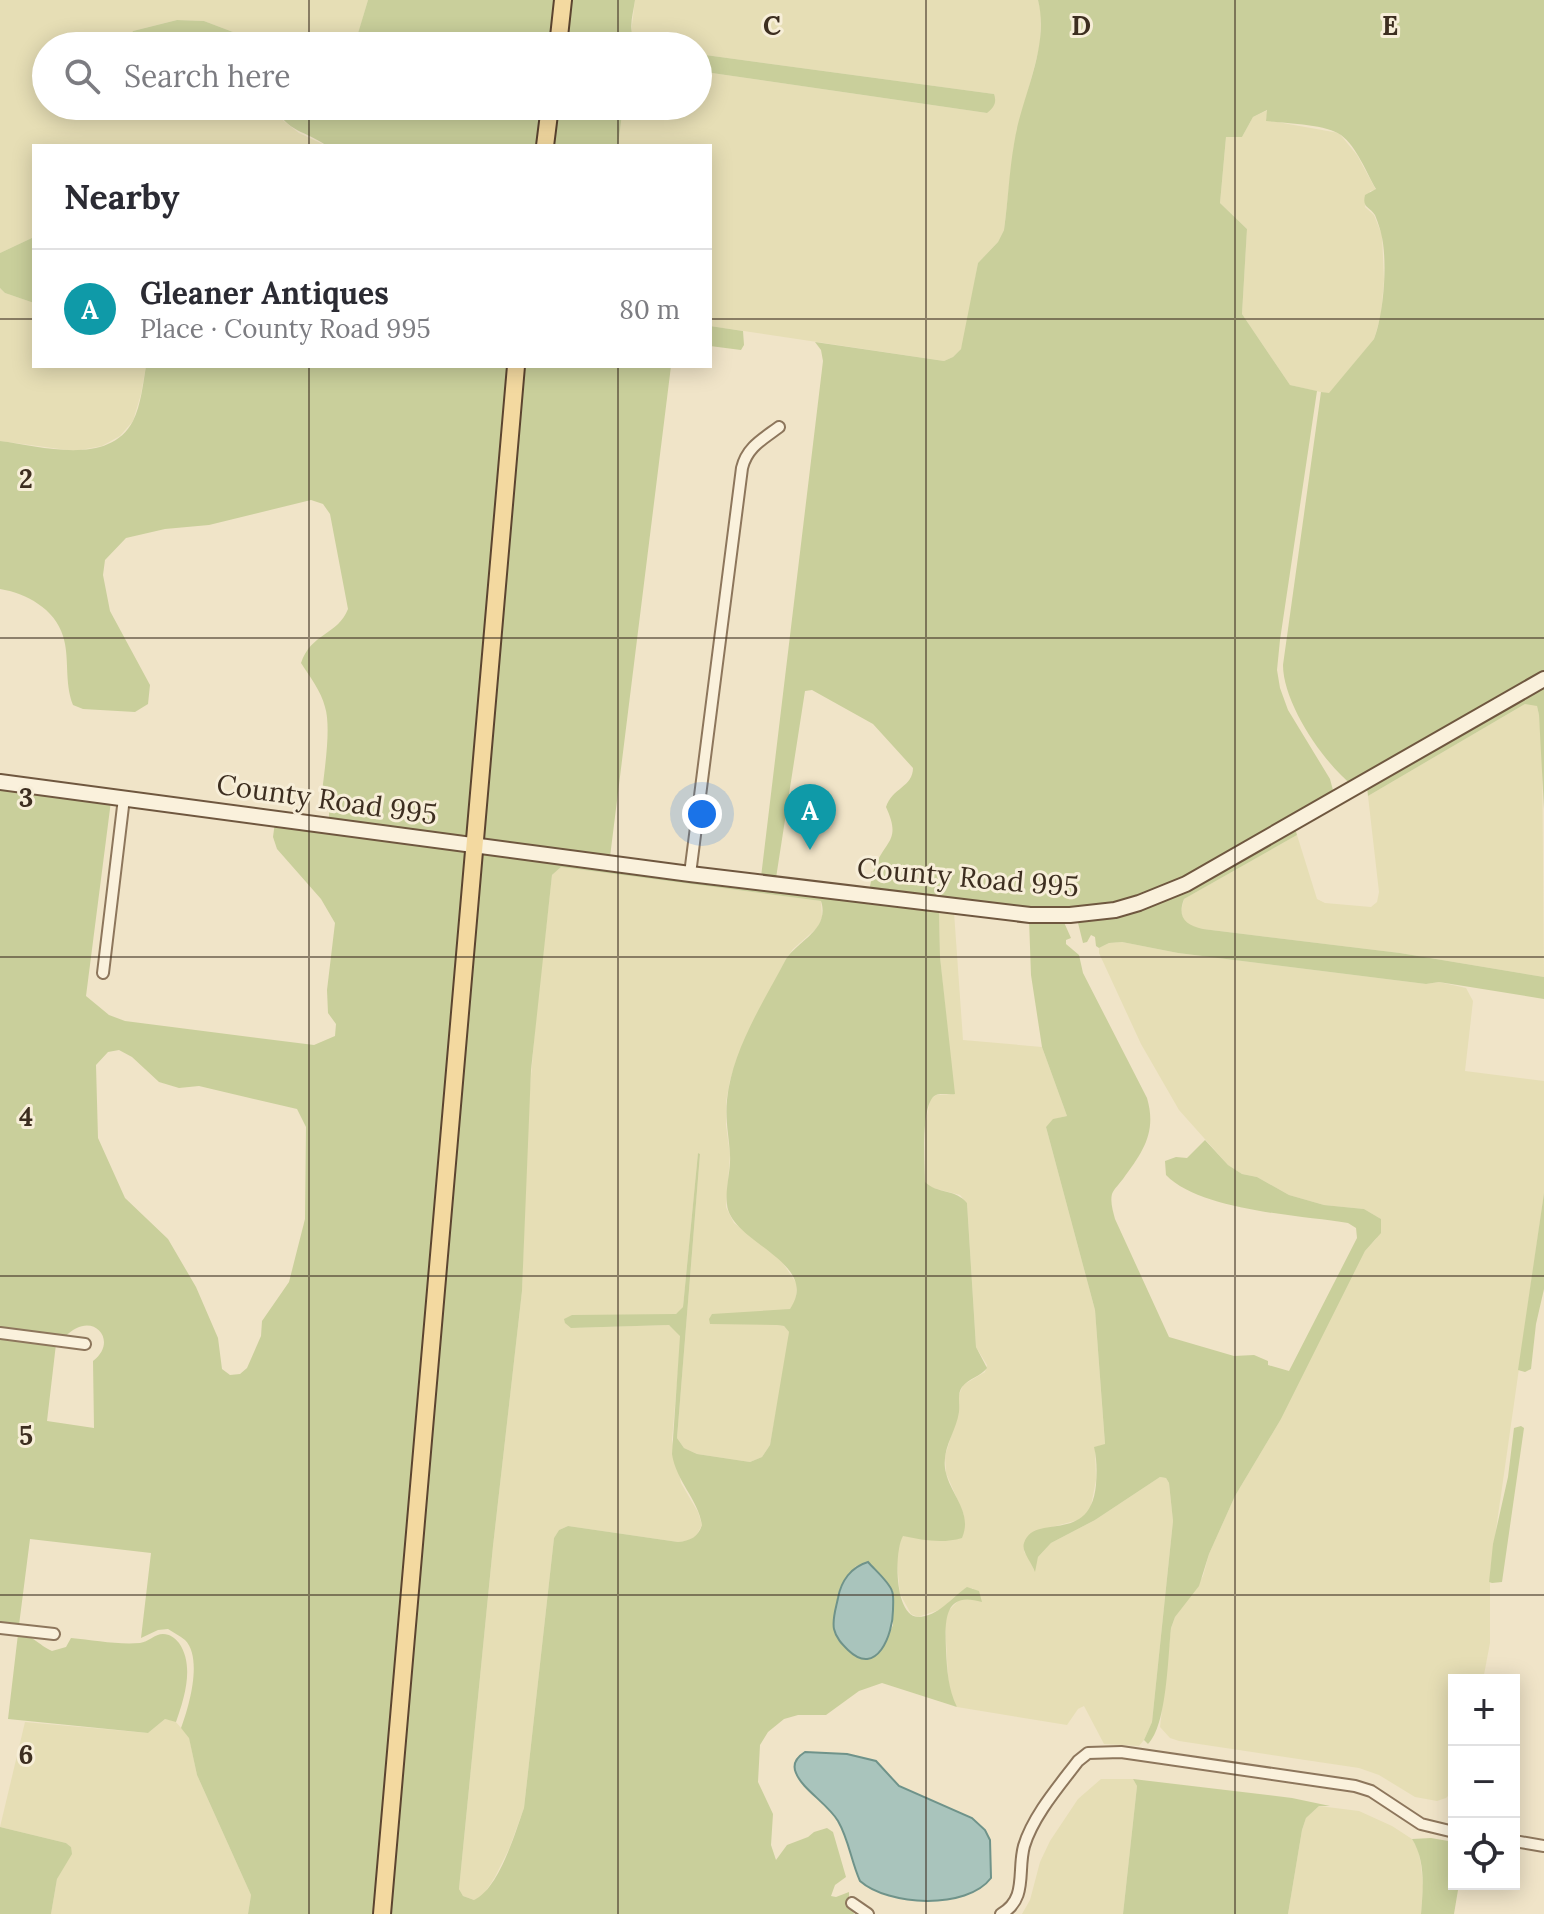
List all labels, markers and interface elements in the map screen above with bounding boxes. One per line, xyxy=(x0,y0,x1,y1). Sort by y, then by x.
text: C xyxy=(763,9,781,42)
text: D xyxy=(1071,9,1091,42)
text: E xyxy=(1382,9,1398,42)
search box xyxy=(32,32,712,120)
icon: search xyxy=(60,54,104,98)
text: Search here xyxy=(124,57,291,95)
text: Nearby xyxy=(64,175,180,218)
text: Gleaner Antiques xyxy=(140,274,389,312)
text: A xyxy=(81,293,99,326)
text: 80 m xyxy=(619,293,680,326)
text: Place · County Road 995 xyxy=(140,312,431,345)
text: 2 xyxy=(19,462,33,495)
street label: County Road 995 xyxy=(214,766,440,832)
text: 3 xyxy=(19,781,33,814)
pin: A xyxy=(784,784,836,850)
your location xyxy=(682,794,722,834)
street label: County Road 995 xyxy=(856,849,1080,905)
text: 4 xyxy=(19,1100,33,1133)
text: 5 xyxy=(19,1419,33,1452)
map controls xyxy=(1448,1674,1520,1890)
button: + xyxy=(1448,1674,1520,1746)
text: 6 xyxy=(19,1738,33,1771)
button: − xyxy=(1448,1746,1520,1818)
button: locate xyxy=(1448,1818,1520,1890)

